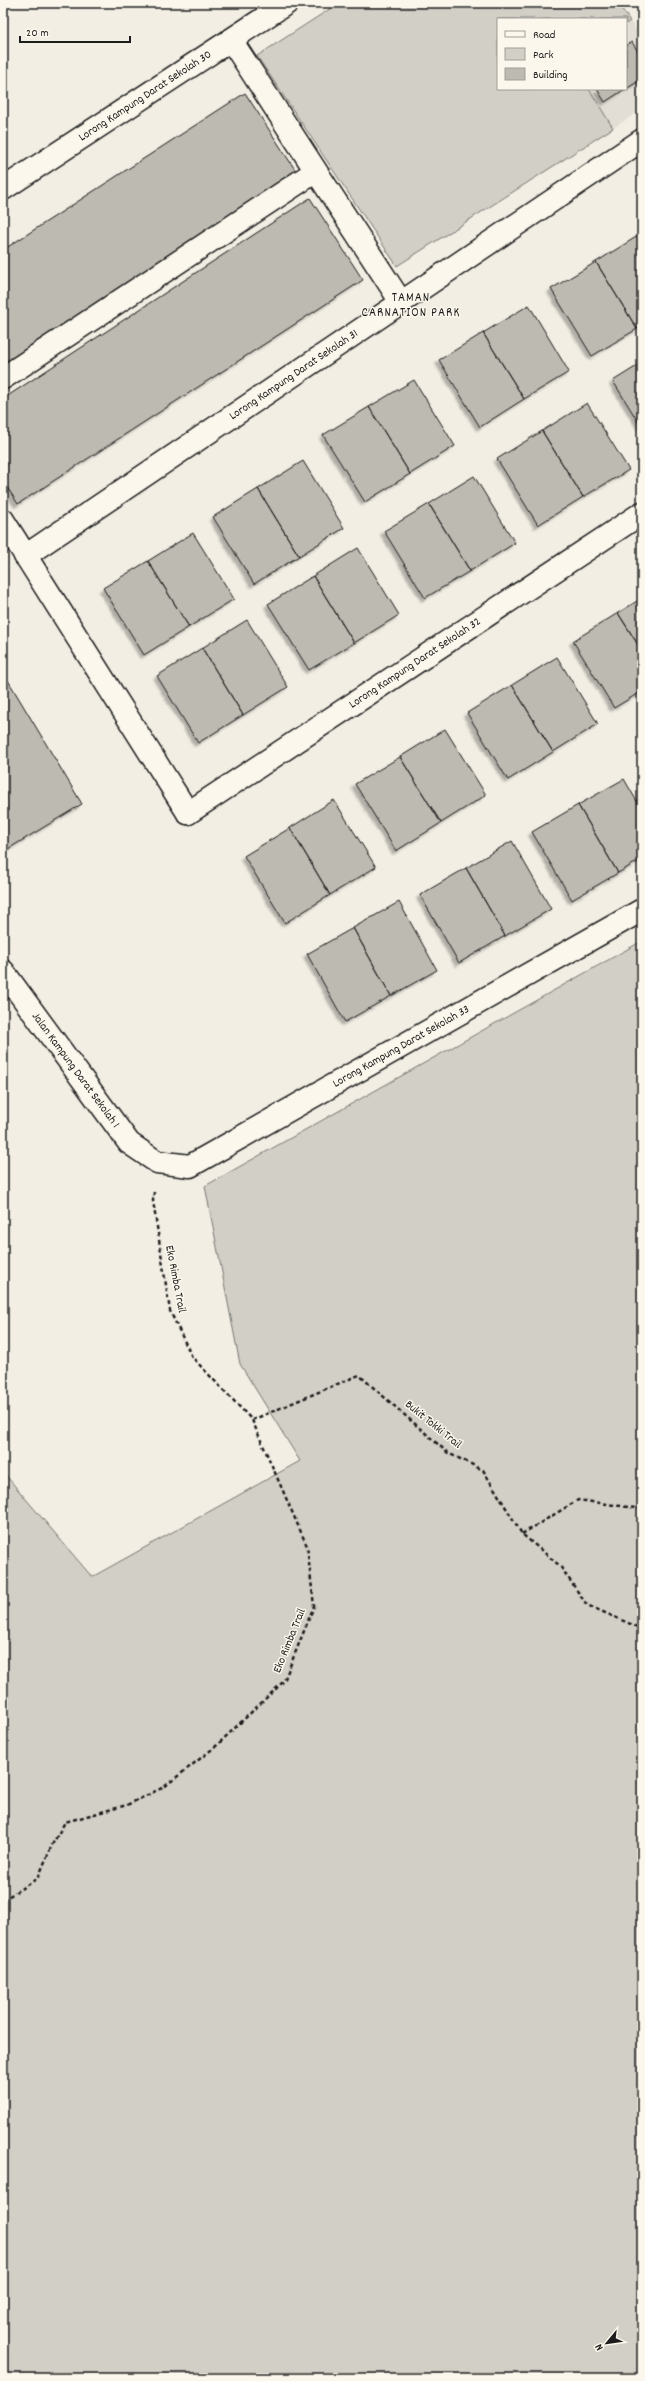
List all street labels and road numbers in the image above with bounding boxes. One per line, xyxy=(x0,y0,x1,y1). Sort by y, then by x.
street label: Lorong Kampung Darat Sekolah 30 xyxy=(75,46,215,146)
street label: Lorong Kampung Darat Sekolah 31 xyxy=(226,325,361,424)
street label: Lorong Kampung Darat Sekolah 32 xyxy=(346,613,484,713)
street label: Lorong Kampung Darat Sekolah 33 xyxy=(330,1001,473,1092)
street label: Jalan Kampung Darat Sekolah 1 xyxy=(27,1009,124,1132)
street label: Eko Rimba Trail xyxy=(160,1244,190,1314)
street label: Bukit Tokki Trail xyxy=(401,1397,465,1453)
street label: Eko Rimba Trail xyxy=(269,1606,311,1676)

